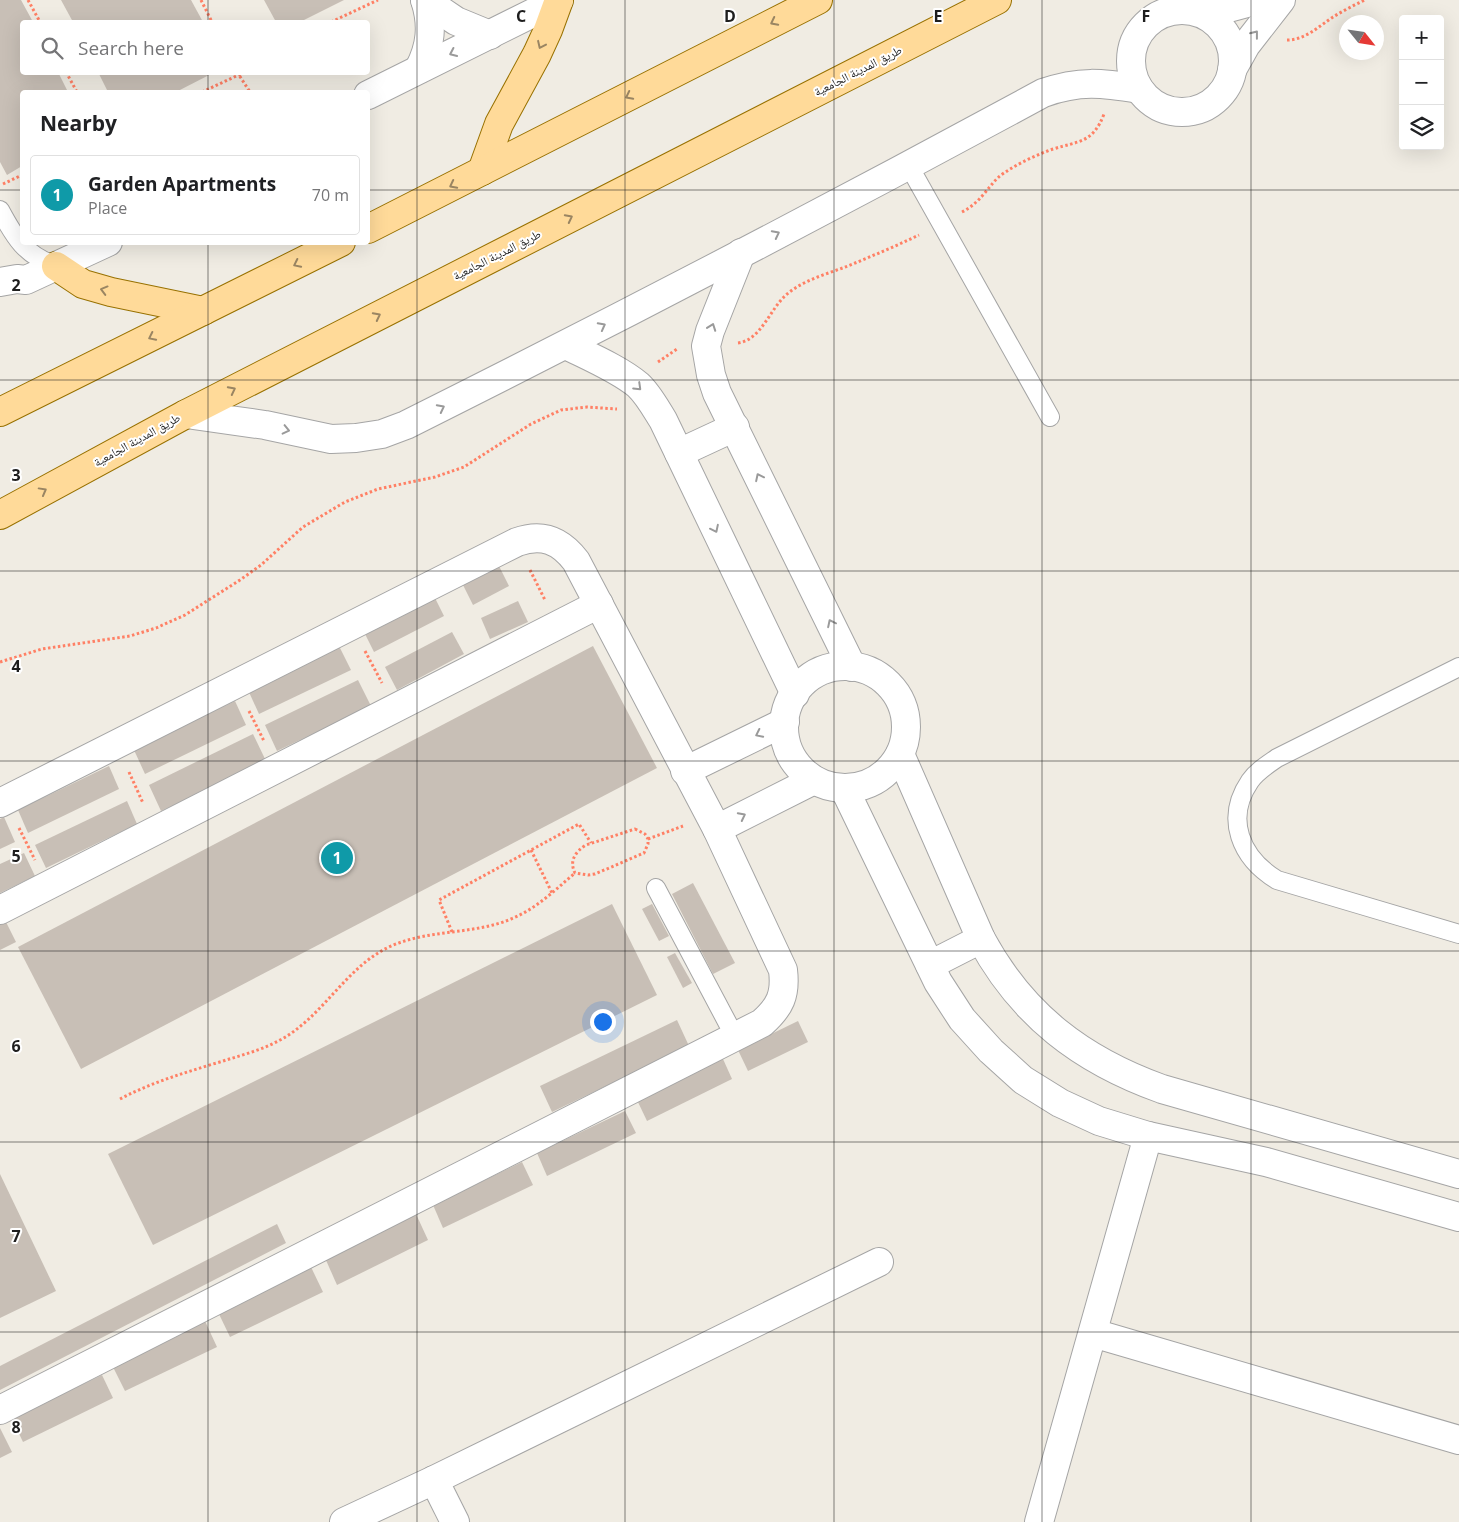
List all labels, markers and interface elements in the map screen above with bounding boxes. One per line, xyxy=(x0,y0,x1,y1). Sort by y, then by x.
text: C xyxy=(516,5,526,27)
text: D xyxy=(724,5,736,27)
text: E xyxy=(934,5,943,27)
text: F xyxy=(1142,5,1150,27)
north arrow xyxy=(1339,15,1384,60)
map controls xyxy=(1399,15,1444,150)
button: + xyxy=(1399,15,1444,60)
one-way arrow xyxy=(770,16,779,26)
search box xyxy=(20,20,370,75)
one-way arrow xyxy=(1249,31,1257,40)
icon: search xyxy=(38,34,66,62)
text: Search here xyxy=(78,35,184,61)
one-way arrow xyxy=(537,40,547,49)
street label: طريق المدينة الجامعية xyxy=(811,41,905,100)
one-way arrow xyxy=(449,47,458,57)
button: − xyxy=(1399,60,1444,105)
one-way arrow xyxy=(626,90,635,100)
button: layers xyxy=(1399,105,1444,150)
text: Nearby xyxy=(40,109,117,137)
text: Garden Apartments xyxy=(88,171,276,197)
one-way arrow xyxy=(450,179,459,189)
text: 1 xyxy=(52,184,62,206)
text: 70 m xyxy=(312,184,349,206)
text: Place xyxy=(88,197,127,219)
one-way arrow xyxy=(563,214,572,224)
street label: طريق المدينة الجامعية xyxy=(450,225,544,284)
one-way arrow xyxy=(771,230,780,240)
one-way arrow xyxy=(293,258,302,268)
text: 2 xyxy=(11,274,21,296)
one-way arrow xyxy=(99,285,108,296)
one-way arrow xyxy=(372,312,381,322)
one-way arrow xyxy=(596,322,605,332)
one-way arrow xyxy=(706,323,716,331)
one-way arrow xyxy=(148,331,157,341)
one-way arrow xyxy=(632,381,641,390)
one-way arrow xyxy=(227,386,236,396)
one-way arrow xyxy=(436,403,445,414)
street label: طريق المدينة الجامعية xyxy=(90,409,183,470)
one-way arrow xyxy=(281,424,290,435)
text: 3 xyxy=(11,464,21,486)
one-way arrow xyxy=(755,473,765,482)
one-way arrow xyxy=(38,487,47,497)
one-way arrow xyxy=(709,524,719,533)
one-way arrow xyxy=(827,619,837,628)
text: 4 xyxy=(11,655,21,677)
one-way arrow xyxy=(755,728,764,738)
one-way arrow xyxy=(737,812,746,822)
pin: 1 xyxy=(321,839,353,877)
text: 5 xyxy=(11,845,21,867)
your location xyxy=(590,1009,616,1035)
text: 6 xyxy=(11,1035,21,1057)
text: 7 xyxy=(11,1225,21,1247)
text: 8 xyxy=(11,1416,21,1438)

